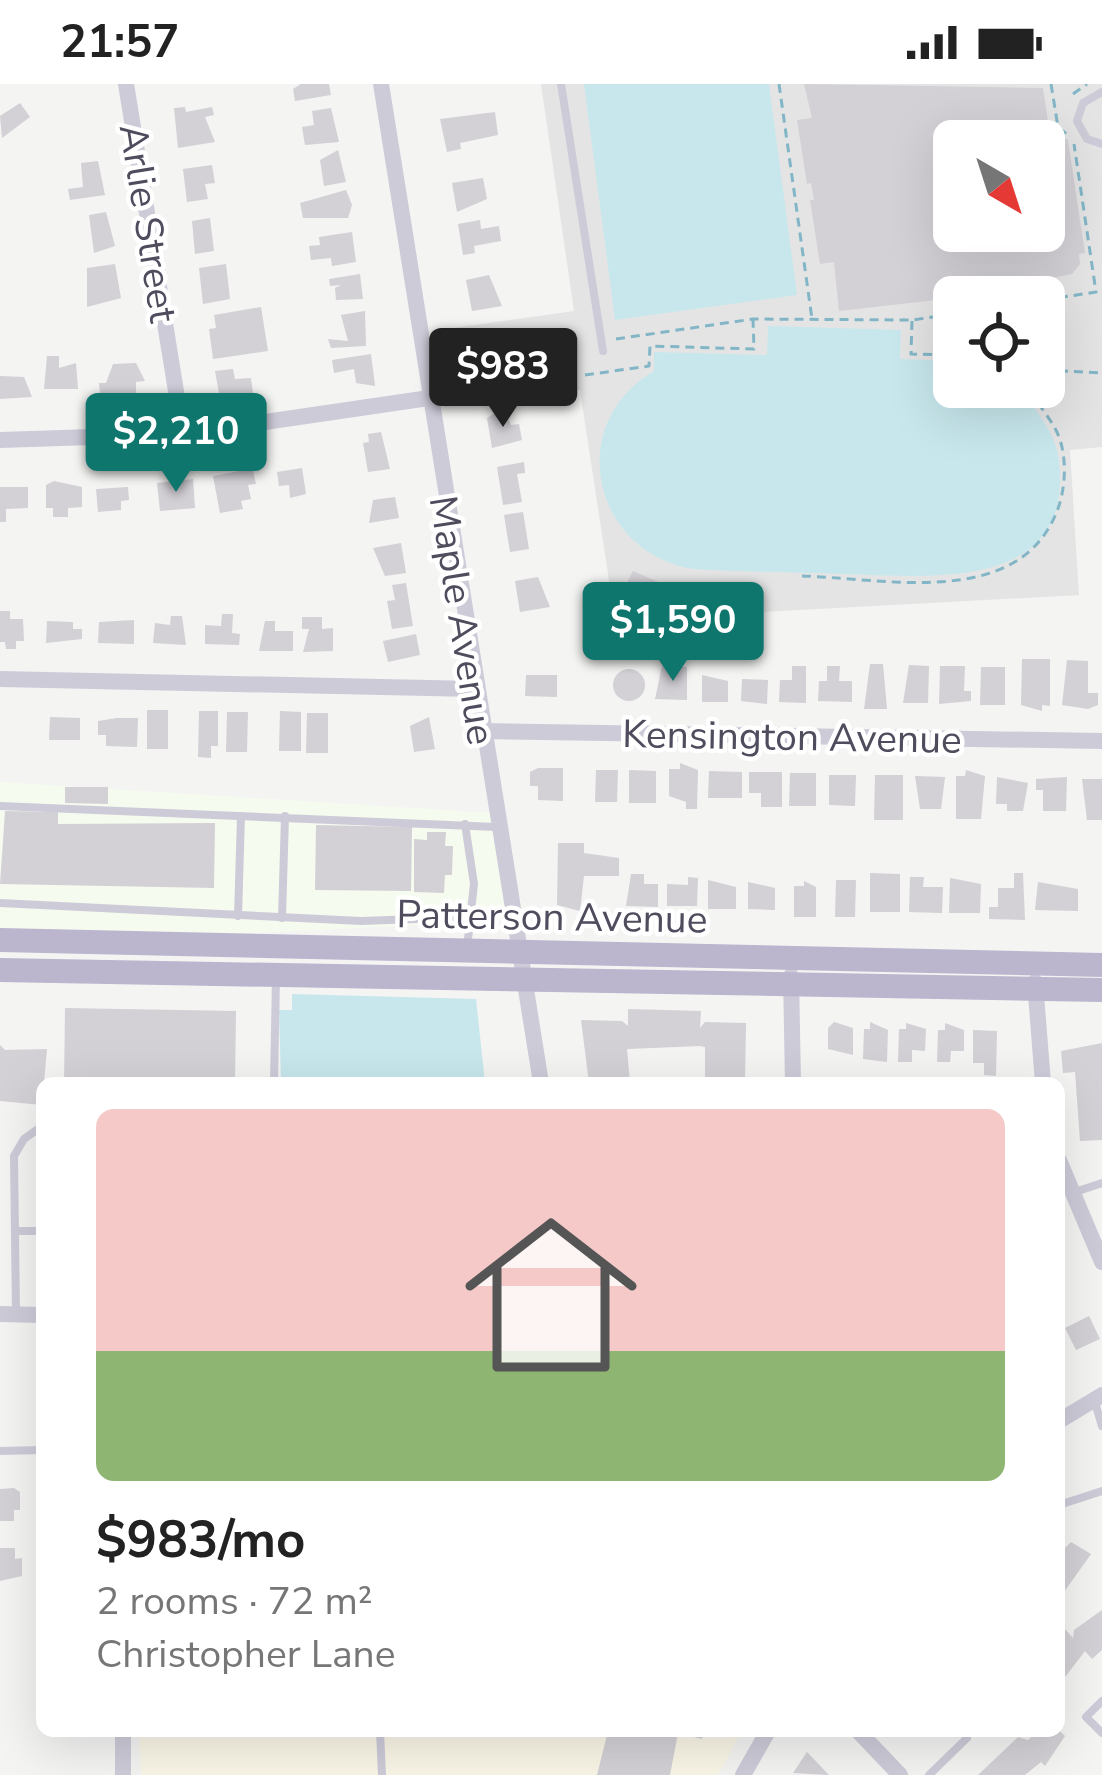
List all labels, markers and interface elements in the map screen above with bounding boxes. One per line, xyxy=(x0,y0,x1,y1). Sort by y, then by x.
text: 21:57 xyxy=(60,12,179,73)
street label: Arlie Street xyxy=(106,120,189,327)
north arrow xyxy=(933,120,1065,252)
map controls xyxy=(933,120,1065,408)
button: locate xyxy=(933,276,1065,408)
pin: $983 xyxy=(432,328,574,430)
text: $983 xyxy=(456,340,550,393)
pin: $2,210 xyxy=(78,393,274,495)
text: $2,210 xyxy=(113,405,239,458)
street label: Maple Avenue xyxy=(416,492,507,749)
pin: $1,590 xyxy=(575,582,771,684)
text: $1,590 xyxy=(610,594,736,647)
street label: Kensington Avenue xyxy=(622,708,962,767)
street label: Patterson Avenue xyxy=(396,888,708,947)
icon: home xyxy=(443,1187,659,1403)
text: $983/mo xyxy=(96,1505,305,1575)
text: 2 rooms · 72 m² xyxy=(96,1575,373,1628)
text: Christopher Lane xyxy=(96,1628,395,1681)

